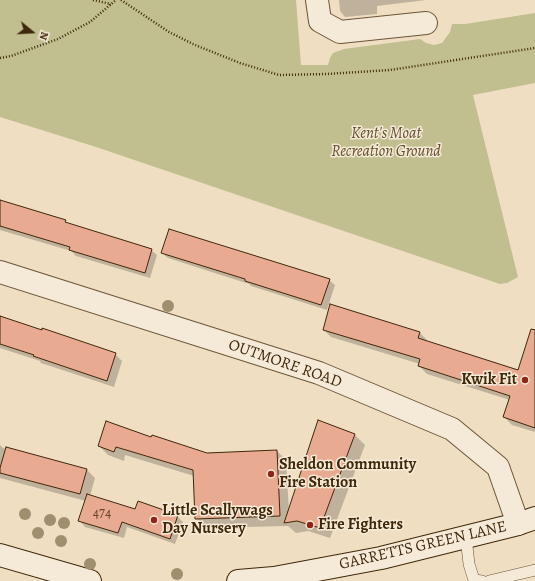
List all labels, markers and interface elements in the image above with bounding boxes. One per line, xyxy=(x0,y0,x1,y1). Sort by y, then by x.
north arrow xyxy=(12,12,52,52)
text: N xyxy=(36,30,52,42)
park label: Kent's Moat Recreation Ground xyxy=(331,124,441,162)
street label: OUTMORE ROAD xyxy=(226,336,344,392)
place label: Kwik Fit xyxy=(461,370,517,390)
marker: Kwik Fit xyxy=(520,375,530,385)
place label: Sheldon Community Fire Station xyxy=(279,455,416,493)
marker: Sheldon Community Fire Station xyxy=(266,469,276,479)
place label: Little Scallywags Day Nursery xyxy=(162,501,273,539)
house number: 474 xyxy=(93,506,111,522)
marker: Little Scallywags Day Nursery xyxy=(149,515,159,525)
place label: Fire Fighters xyxy=(318,515,403,535)
street label: GARRETTS GREEN LANE xyxy=(337,517,509,575)
marker: Fire Fighters xyxy=(305,520,315,530)

